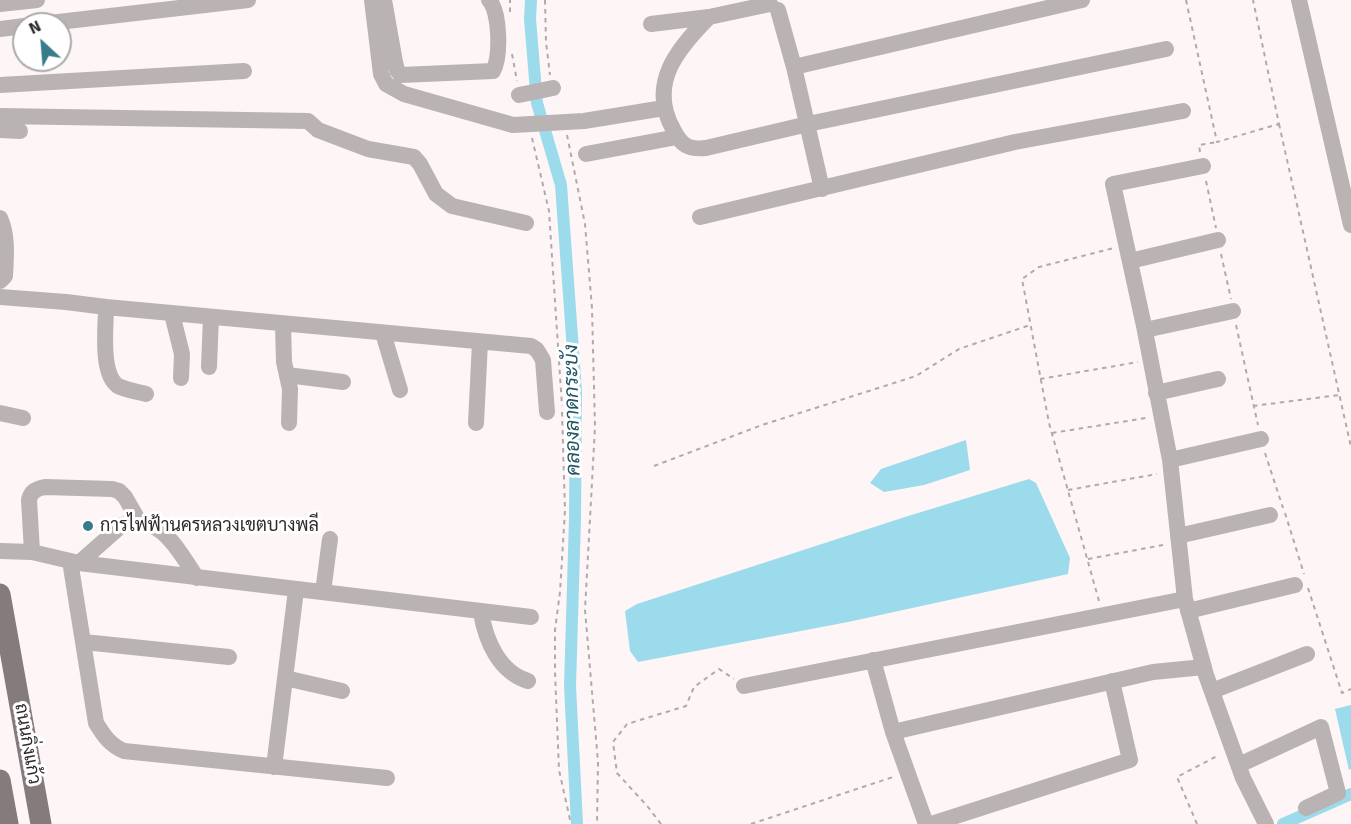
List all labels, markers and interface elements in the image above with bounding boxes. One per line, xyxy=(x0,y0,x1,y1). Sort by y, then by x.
north arrow xyxy=(12,12,72,72)
text: N xyxy=(26,16,44,39)
water label: คลองลาดกระบัง xyxy=(560,344,586,476)
place label: การไฟฟ้านครหลวงเขตบางพลี xyxy=(100,515,319,537)
marker: การไฟฟ้านครหลวงเขตบางพลี xyxy=(81,519,95,533)
street label: ถนนกิ่งแก้ว xyxy=(9,702,45,786)

